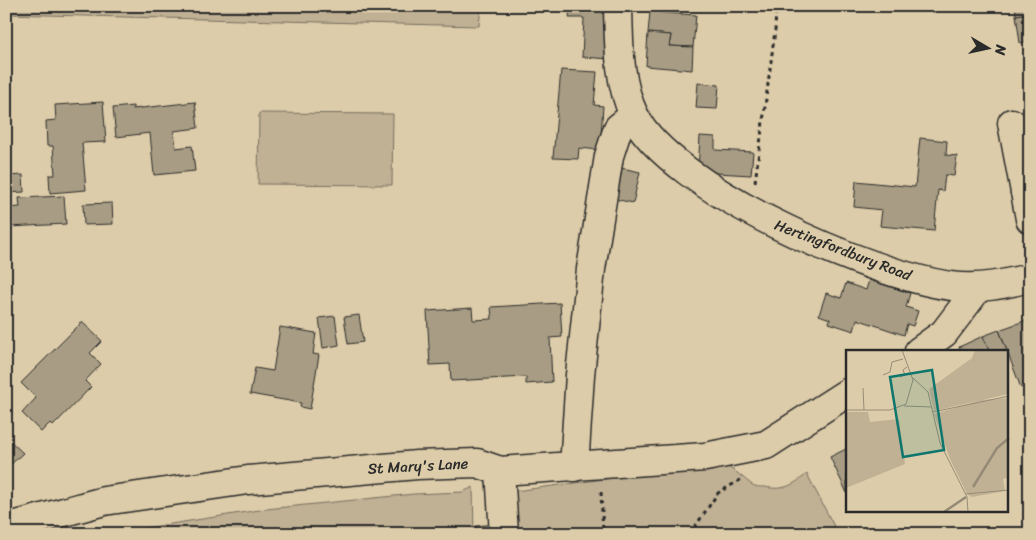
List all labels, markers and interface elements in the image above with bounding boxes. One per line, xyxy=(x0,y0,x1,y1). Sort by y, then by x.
north arrow xyxy=(964,22,1014,72)
text: N xyxy=(987,42,1014,57)
street label: Hertingfordbury Road xyxy=(771,212,916,288)
inset map xyxy=(846,350,1008,512)
street label: St Mary's Lane xyxy=(367,450,469,482)

